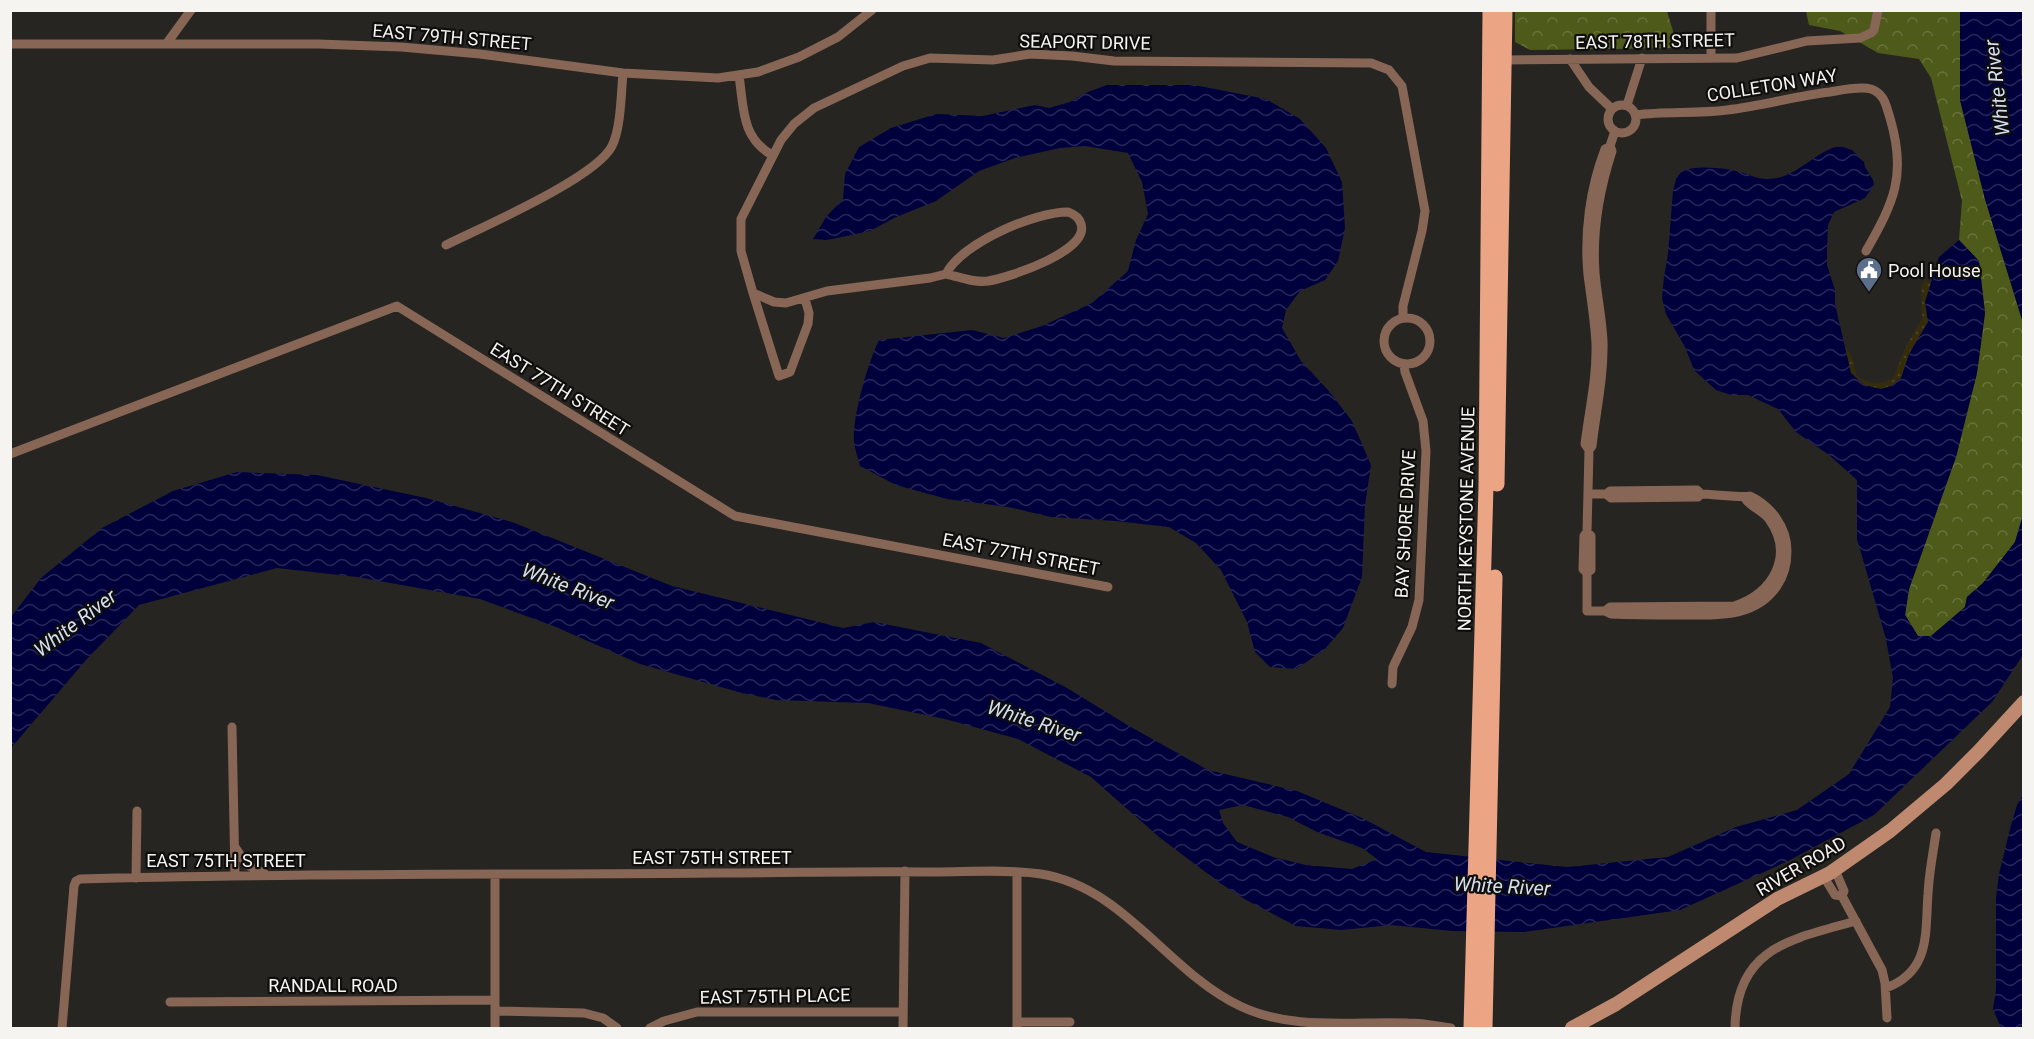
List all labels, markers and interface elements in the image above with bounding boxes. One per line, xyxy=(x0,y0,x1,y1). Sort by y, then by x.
street label: EAST 79TH STREET xyxy=(372,20,533,54)
street label: EAST 78TH STREET xyxy=(1575,29,1735,53)
street label: SEAPORT DRIVE xyxy=(1019,30,1151,54)
water label: White River xyxy=(1979,37,2015,138)
street label: COLLETON WAY xyxy=(1705,64,1839,106)
public building icon: Pool House xyxy=(1854,255,1884,293)
place label: Pool House xyxy=(1888,260,1980,281)
street label: EAST 77TH STREET xyxy=(487,338,633,440)
street label: NORTH KEYSTONE AVENUE xyxy=(1454,407,1478,631)
street label: BAY SHORE DRIVE xyxy=(1391,449,1419,599)
street label: EAST 77TH STREET xyxy=(941,528,1102,580)
water label: White River xyxy=(518,557,619,615)
water label: White River xyxy=(29,583,122,662)
water label: White River xyxy=(984,695,1085,748)
street label: RIVER ROAD xyxy=(1752,832,1850,900)
street label: EAST 75TH STREET xyxy=(632,847,792,868)
street label: EAST 75TH STREET xyxy=(146,850,306,871)
water label: White River xyxy=(1453,871,1552,901)
street label: RANDALL ROAD xyxy=(268,975,398,996)
street label: EAST 75TH PLACE xyxy=(700,984,850,1008)

